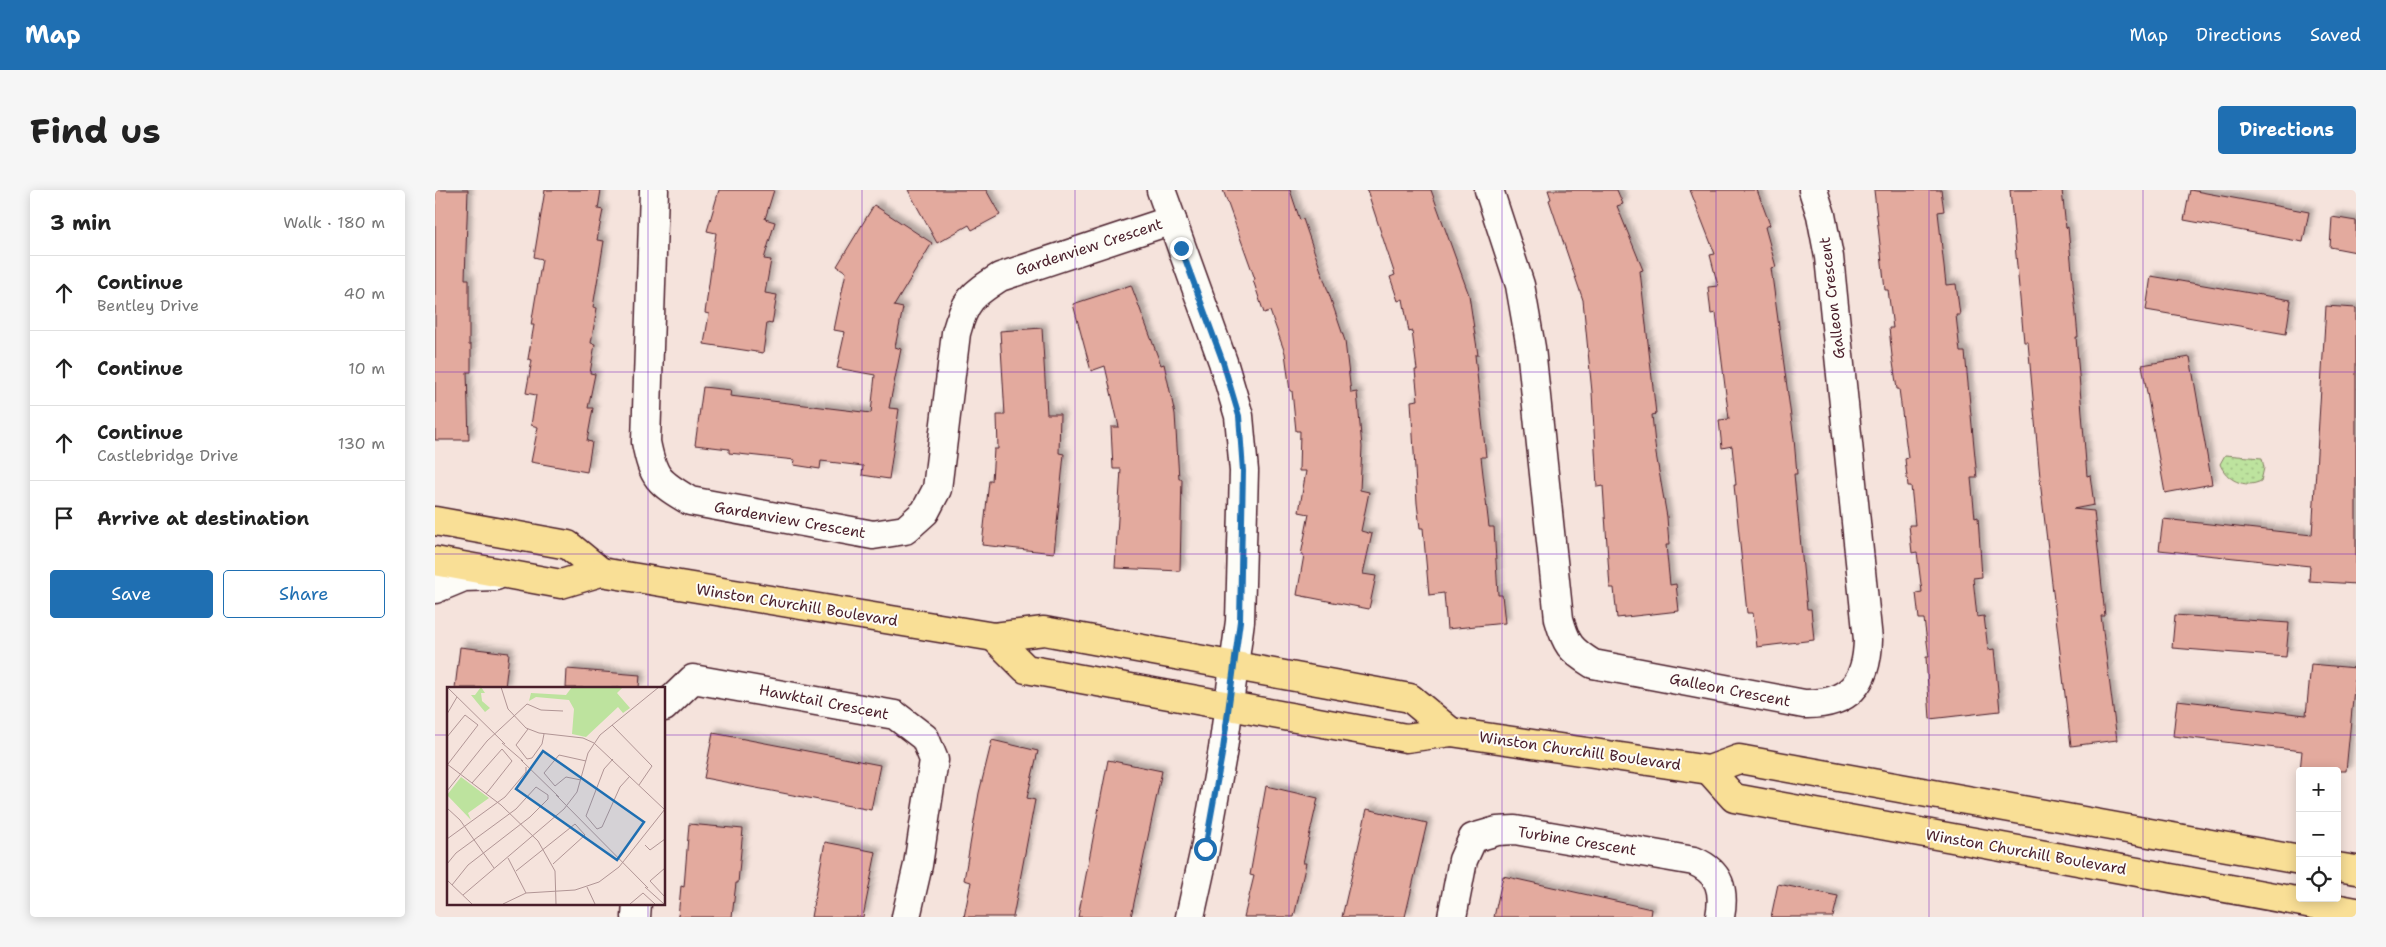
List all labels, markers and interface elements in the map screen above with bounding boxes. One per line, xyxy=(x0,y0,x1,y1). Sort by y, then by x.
text: Map xyxy=(25,19,81,51)
text: Map xyxy=(2130,23,2168,47)
text: Directions xyxy=(2196,23,2282,47)
text: Saved xyxy=(2310,23,2361,47)
button: Directions xyxy=(2218,106,2356,154)
text: Find us xyxy=(30,107,161,154)
text: 3 min xyxy=(50,209,111,237)
text: Walk · 180 m xyxy=(283,212,385,233)
street label: Gardenview Crescent xyxy=(1013,214,1165,280)
street label: Galleon Crescent xyxy=(1815,236,1849,360)
route end xyxy=(1170,237,1193,260)
text: Continue xyxy=(97,270,183,295)
icon: ahead xyxy=(50,279,78,307)
text: 40 m xyxy=(343,283,385,304)
text: Bentley Drive xyxy=(97,295,199,316)
icon: ahead xyxy=(50,354,78,382)
text: Continue xyxy=(97,356,183,381)
text: 10 m xyxy=(348,358,385,379)
text: Continue xyxy=(97,420,183,445)
icon: ahead xyxy=(50,429,78,457)
text: 130 m xyxy=(338,433,385,454)
text: Castlebridge Drive xyxy=(97,445,239,466)
street label: Gardenview Crescent xyxy=(713,497,867,543)
icon: arrive xyxy=(50,504,78,532)
text: Arrive at destination xyxy=(97,506,309,531)
button: Save xyxy=(50,570,213,618)
button: Share xyxy=(223,570,385,618)
street label: Winston Churchill Boulevard xyxy=(695,579,900,631)
street label: Galleon Crescent xyxy=(1668,668,1792,712)
street label: Hawktail Crescent xyxy=(757,680,891,724)
inset map xyxy=(447,687,665,904)
street label: Winston Churchill Boulevard xyxy=(1478,727,1683,775)
map controls xyxy=(2296,767,2341,902)
button: + xyxy=(2296,767,2341,812)
button: − xyxy=(2296,812,2341,857)
street label: Turbine Crescent xyxy=(1516,822,1638,860)
street label: Winston Churchill Boulevard xyxy=(1924,824,2129,880)
route start xyxy=(1194,838,1217,861)
button: locate xyxy=(2296,857,2341,902)

